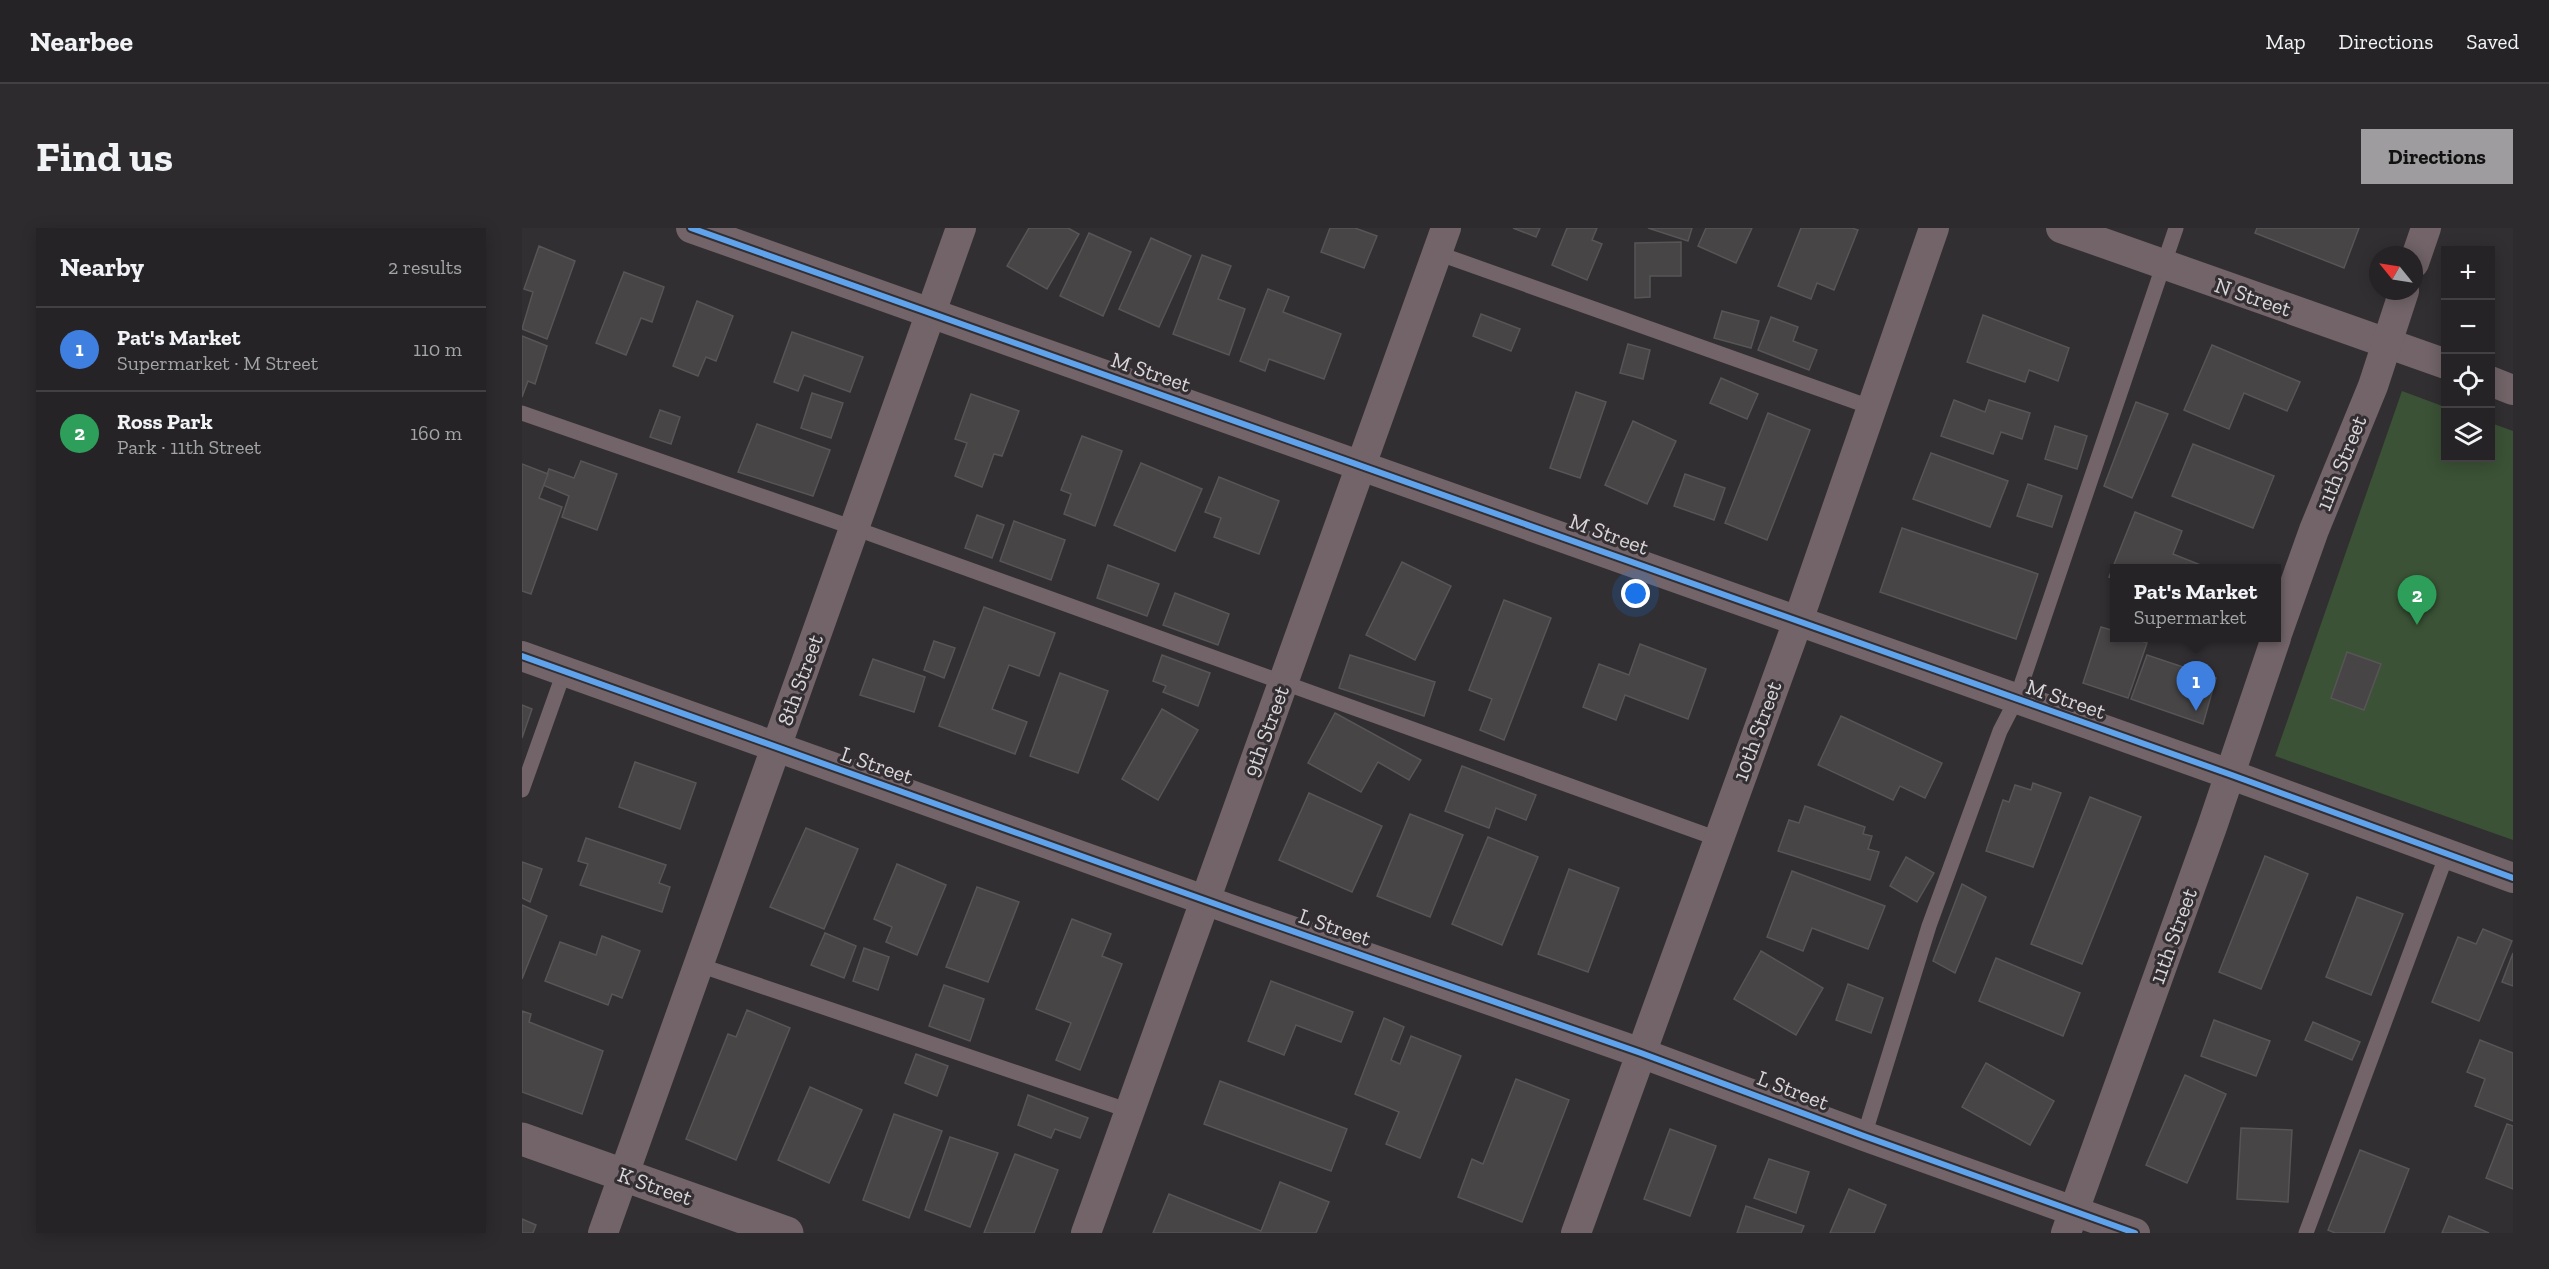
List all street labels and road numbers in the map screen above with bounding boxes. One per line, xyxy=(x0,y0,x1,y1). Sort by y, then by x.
street label: N Street xyxy=(2211,271,2296,323)
street label: M Street xyxy=(1108,346,1195,398)
street label: 11th Street xyxy=(2310,411,2373,514)
street label: M Street xyxy=(1566,507,1653,561)
street label: 8th Street xyxy=(771,630,829,729)
street label: M Street xyxy=(2023,673,2110,725)
street label: 10th Street xyxy=(1726,677,1788,785)
street label: 9th Street xyxy=(1237,681,1295,780)
street label: L Street xyxy=(837,740,917,790)
street label: 11th Street xyxy=(2143,884,2203,988)
street label: L Street xyxy=(1295,902,1375,952)
street label: L Street xyxy=(1753,1064,1833,1116)
street label: K Street xyxy=(614,1161,696,1212)

